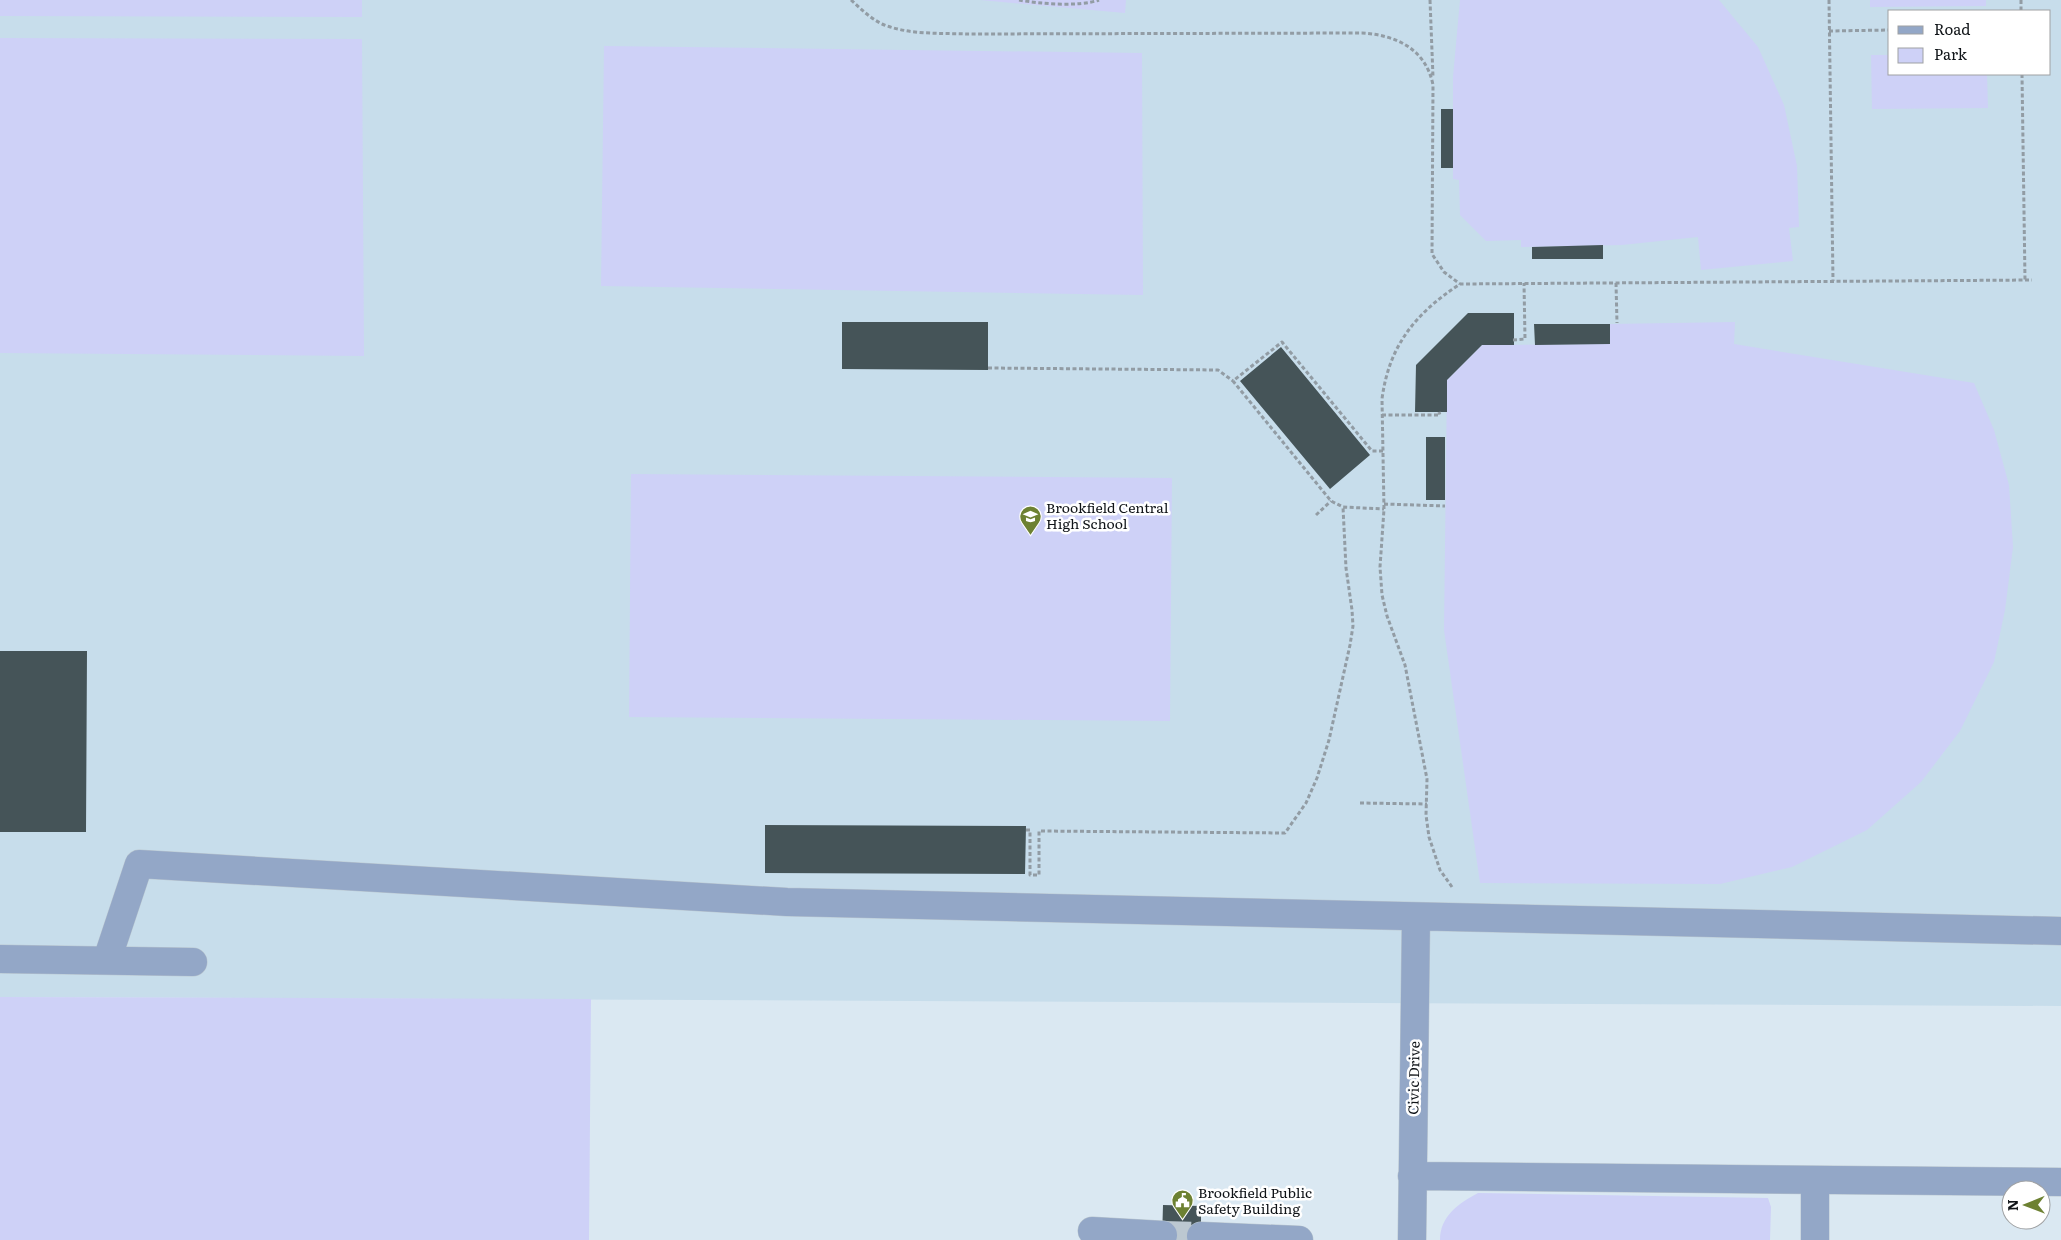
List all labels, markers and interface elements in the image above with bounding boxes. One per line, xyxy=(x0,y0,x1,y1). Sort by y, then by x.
legend xyxy=(1888,10,2051,75)
text: Road xyxy=(1934,17,1970,40)
text: Park xyxy=(1934,42,1968,65)
place label: Brookfield Central High School xyxy=(1046,497,1169,533)
school or university icon: Brookfield Central High School xyxy=(1018,504,1042,535)
street label: Civic Drive xyxy=(1402,1041,1424,1115)
north arrow xyxy=(2001,1180,2051,1230)
place label: Brookfield Public Safety Building xyxy=(1198,1182,1312,1218)
public building icon: Brookfield Public Safety Building xyxy=(1170,1189,1194,1220)
text: N xyxy=(2002,1199,2022,1211)

